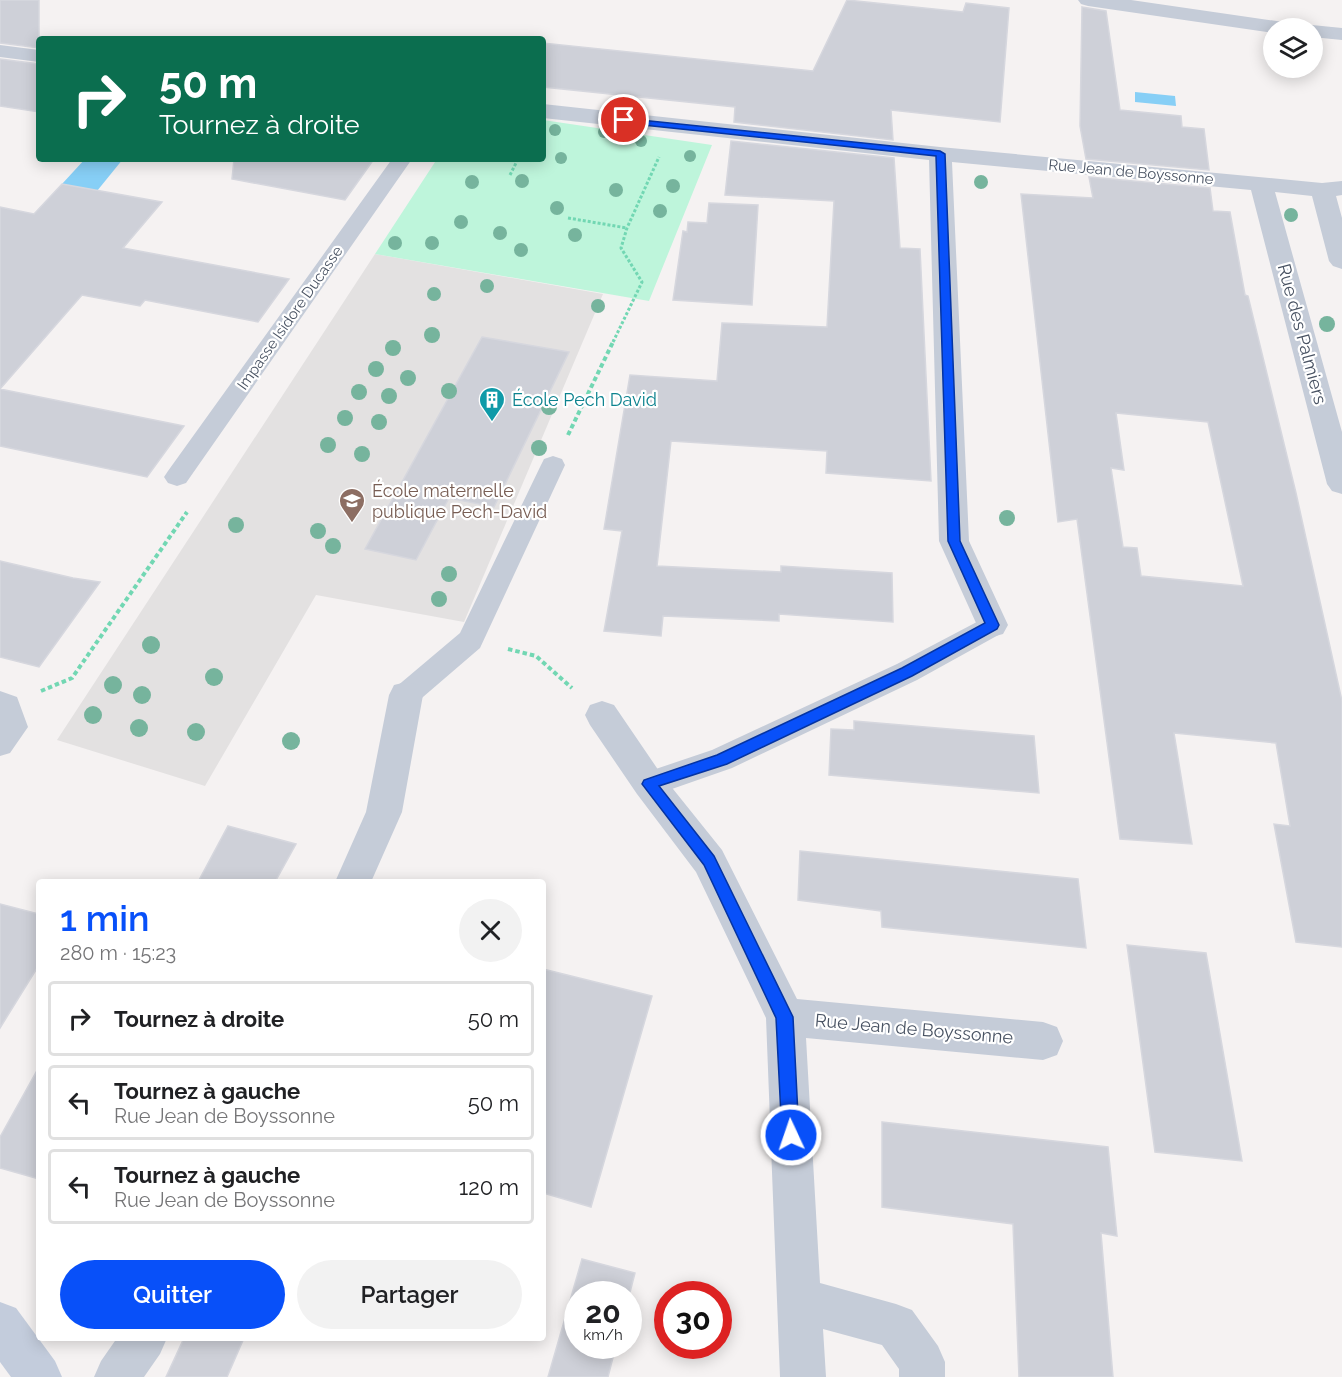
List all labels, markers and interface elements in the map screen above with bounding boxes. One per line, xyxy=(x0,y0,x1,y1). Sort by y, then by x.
map controls xyxy=(1263,18,1323,78)
button: layers xyxy=(1263,18,1323,78)
text: 50 m xyxy=(159,59,257,108)
icon: right xyxy=(60,60,138,138)
pin xyxy=(598,94,649,145)
icon: arrive xyxy=(607,103,640,136)
text: Tournez à droite xyxy=(159,109,360,140)
street label: Rue Jean de Boyssonne xyxy=(1048,156,1215,188)
street label: Impasse Isidore Ducasse xyxy=(233,242,347,393)
street label: Rue des Palmiers xyxy=(1274,261,1331,407)
building icon: École Pech David xyxy=(477,385,507,423)
place label: École Pech David xyxy=(512,388,657,410)
place label: École maternelle publique Pech-David xyxy=(372,479,547,522)
school or university icon: École maternelle publique Pech-David xyxy=(337,486,367,524)
text: 1 min xyxy=(60,897,149,939)
button: close xyxy=(459,899,522,962)
text: 280 m · 15:23 xyxy=(60,941,176,965)
icon: right xyxy=(63,1002,96,1035)
text: Tournez à droite xyxy=(114,1006,284,1032)
text: 50 m xyxy=(468,1006,519,1032)
street label: Rue Jean de Boyssonne xyxy=(814,1009,1014,1048)
text: Tournez à gauche xyxy=(114,1078,300,1104)
icon: left xyxy=(63,1086,96,1119)
text: 50 m xyxy=(468,1090,519,1116)
position arrow xyxy=(759,1103,823,1167)
text: Rue Jean de Boyssonne xyxy=(114,1104,335,1128)
text: Tournez à gauche xyxy=(114,1162,300,1188)
icon: left xyxy=(63,1170,96,1203)
text: 120 m xyxy=(459,1174,519,1200)
text: Rue Jean de Boyssonne xyxy=(114,1188,335,1212)
button: Quitter xyxy=(60,1260,285,1329)
button: Partager xyxy=(297,1260,522,1329)
speed limit sign: 30 xyxy=(654,1281,732,1359)
text: 20 xyxy=(585,1295,621,1330)
text: km/h xyxy=(583,1326,623,1344)

